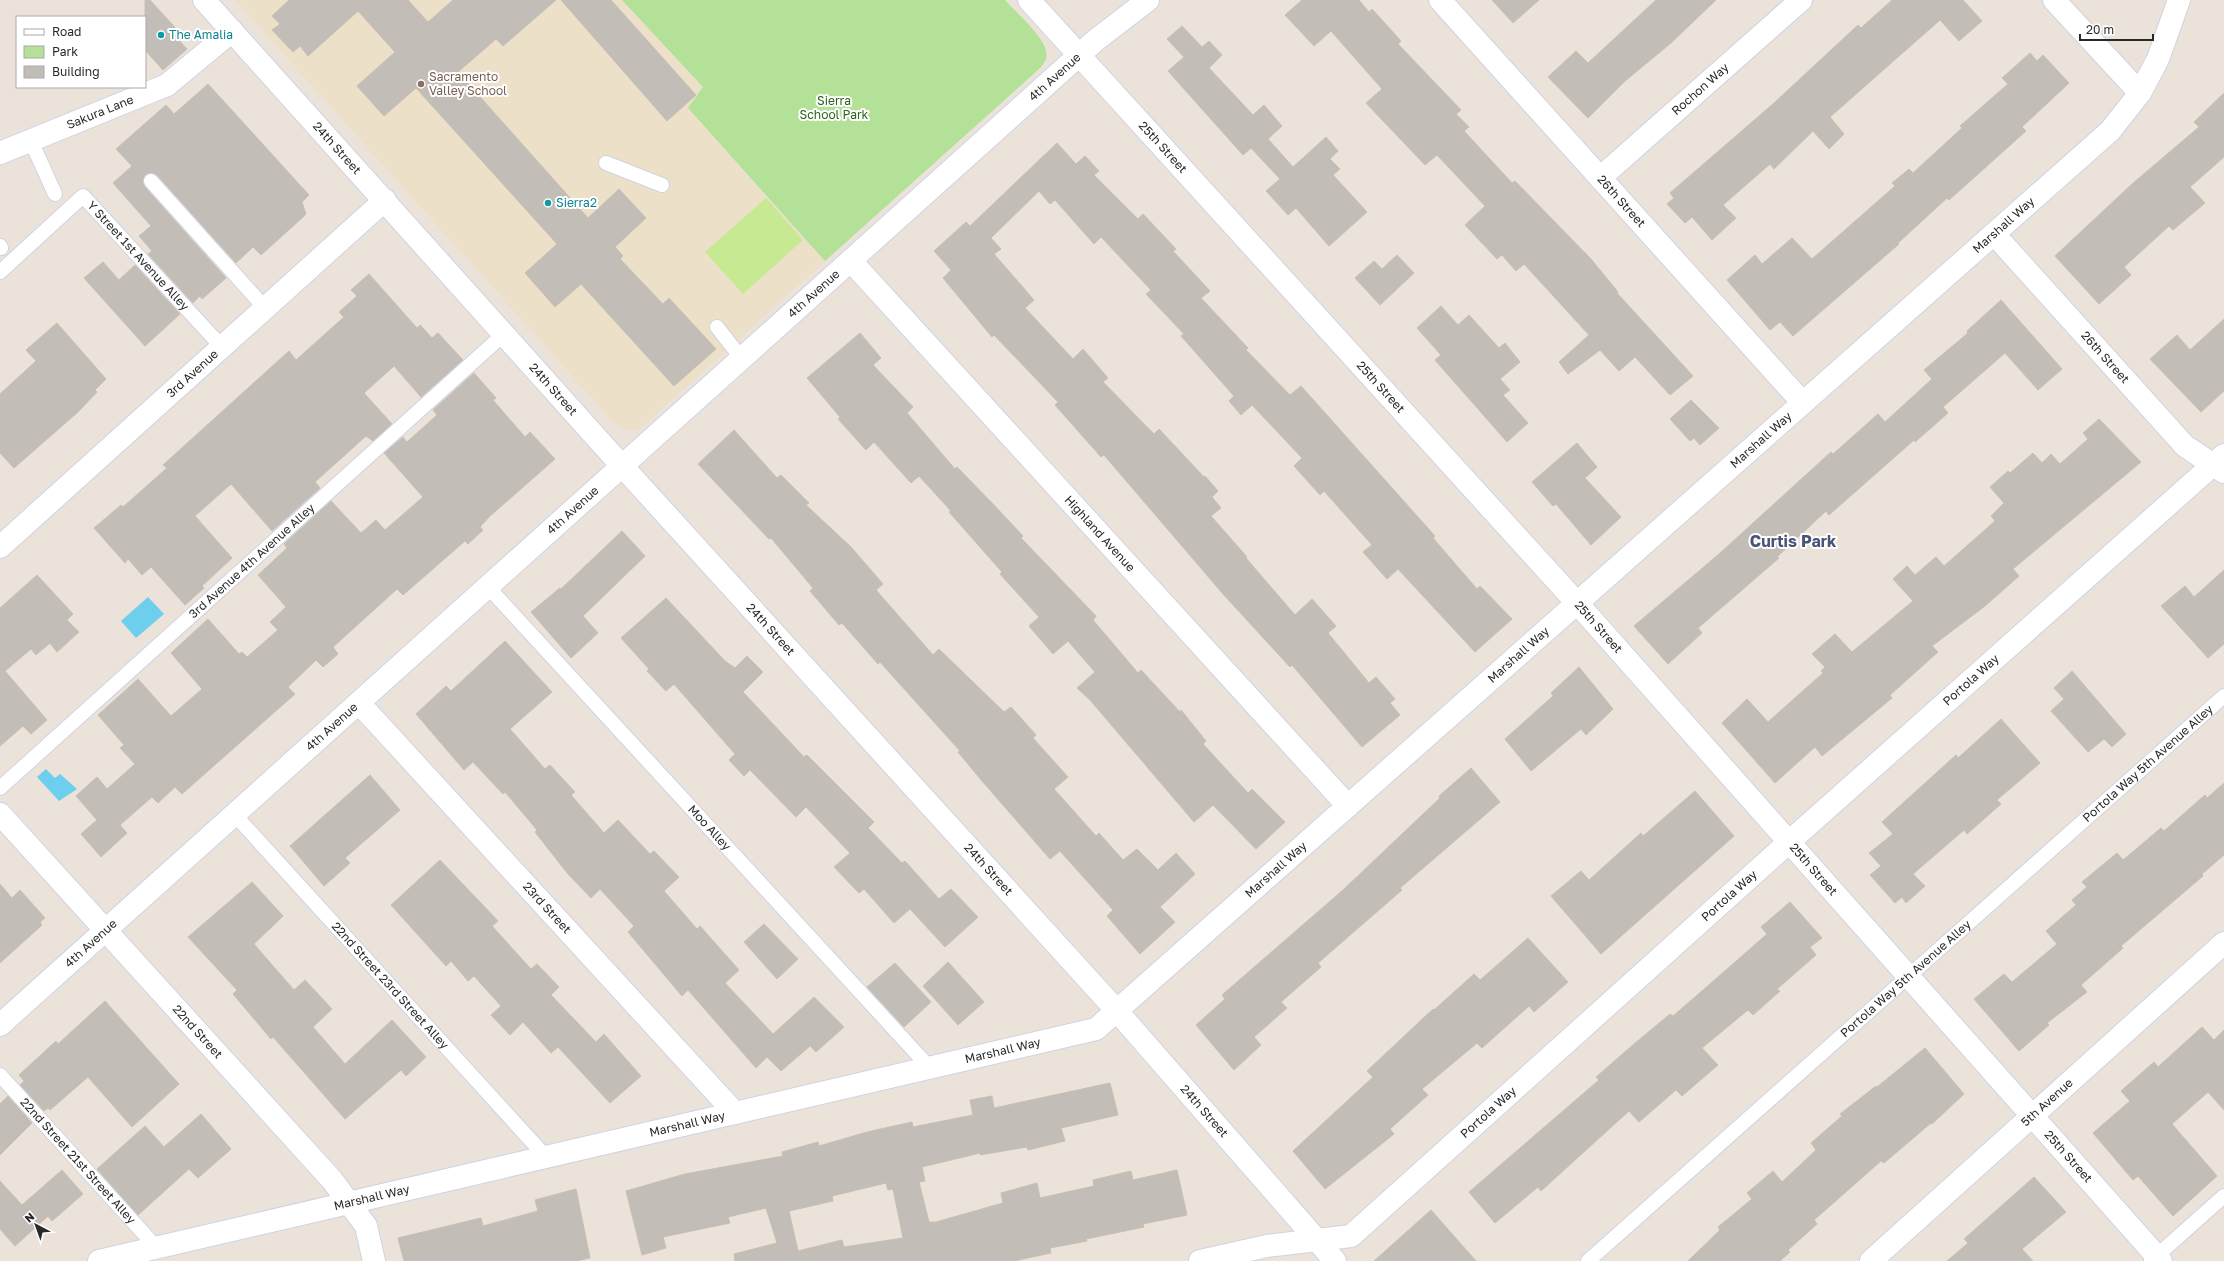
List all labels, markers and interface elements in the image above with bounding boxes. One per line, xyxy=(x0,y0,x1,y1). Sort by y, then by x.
legend xyxy=(16,16,146,88)
scale bar xyxy=(2080,16,2153,42)
text: 20 m xyxy=(2086,22,2114,37)
text: Road xyxy=(52,24,81,39)
place label: The Amalia xyxy=(169,27,233,42)
marker: The Amalia xyxy=(156,30,166,40)
text: Park xyxy=(52,44,78,59)
street label: 4th Avenue xyxy=(1025,49,1084,104)
street label: Rochon Way xyxy=(1668,59,1732,118)
text: Building xyxy=(52,64,100,79)
place label: Sacramento Valley School xyxy=(429,69,507,98)
marker: Sacramento Valley School xyxy=(416,79,426,89)
street label: Sakura Lane xyxy=(64,91,136,132)
park label: Sierra School Park xyxy=(800,93,869,122)
street label: 25th Street xyxy=(1136,118,1191,176)
street label: 24th Street xyxy=(310,119,365,177)
street label: 26th Street xyxy=(1594,172,1649,230)
street label: Marshall Way xyxy=(1969,193,2037,256)
place label: Sierra2 xyxy=(556,195,597,210)
street label: Y Street 1st Avenue Alley xyxy=(84,198,193,314)
marker: Sierra2 xyxy=(543,198,553,208)
street label: 4th Avenue xyxy=(784,266,843,321)
street label: 26th Street xyxy=(2078,328,2133,386)
street label: 3rd Avenue xyxy=(163,346,221,400)
street label: 25th Street xyxy=(1354,358,1409,416)
street label: 24th Street xyxy=(526,360,581,418)
street label: Marshall Way xyxy=(1727,408,1795,471)
street label: 4th Avenue xyxy=(543,483,602,537)
street label: Highland Avenue xyxy=(1061,492,1139,575)
street label: 3rd Avenue 4th Avenue Alley xyxy=(186,500,318,621)
district label: Curtis Park xyxy=(1750,531,1837,551)
street label: 25th Street xyxy=(1572,598,1626,656)
street label: 24th Street xyxy=(744,600,799,658)
street label: Marshall Way xyxy=(1484,623,1552,686)
street label: Portola Way xyxy=(1940,651,2002,709)
street label: 4th Avenue xyxy=(302,699,361,754)
street label: Portola Way 5th Avenue Alley xyxy=(2079,701,2216,825)
street label: Moo Alley xyxy=(685,802,734,854)
street label: Marshall Way xyxy=(1242,838,1310,901)
street label: 24th Street xyxy=(961,840,1016,898)
street label: 25th Street xyxy=(1787,840,1841,898)
street label: Portola Way xyxy=(1698,866,1760,924)
street label: 23rd Street xyxy=(520,879,575,937)
street label: 4th Avenue xyxy=(61,916,120,970)
street label: Portola Way 5th Avenue Alley xyxy=(1837,916,1974,1040)
street label: 22nd Street 23rd Street Alley xyxy=(329,919,452,1052)
street label: 22nd Street xyxy=(170,1001,226,1062)
street label: Marshall Way xyxy=(963,1034,1042,1066)
street label: 5th Avenue xyxy=(2018,1075,2076,1129)
street label: 24th Street xyxy=(1178,1081,1232,1140)
street label: Portola Way xyxy=(1457,1083,1519,1141)
street label: 22nd Street 21st Street Alley xyxy=(17,1095,139,1227)
street label: Marshall Way xyxy=(648,1107,727,1140)
street label: 25th Street xyxy=(2042,1127,2096,1186)
street label: Marshall Way xyxy=(332,1181,411,1213)
north arrow xyxy=(16,1205,56,1245)
text: N xyxy=(22,1209,37,1225)

